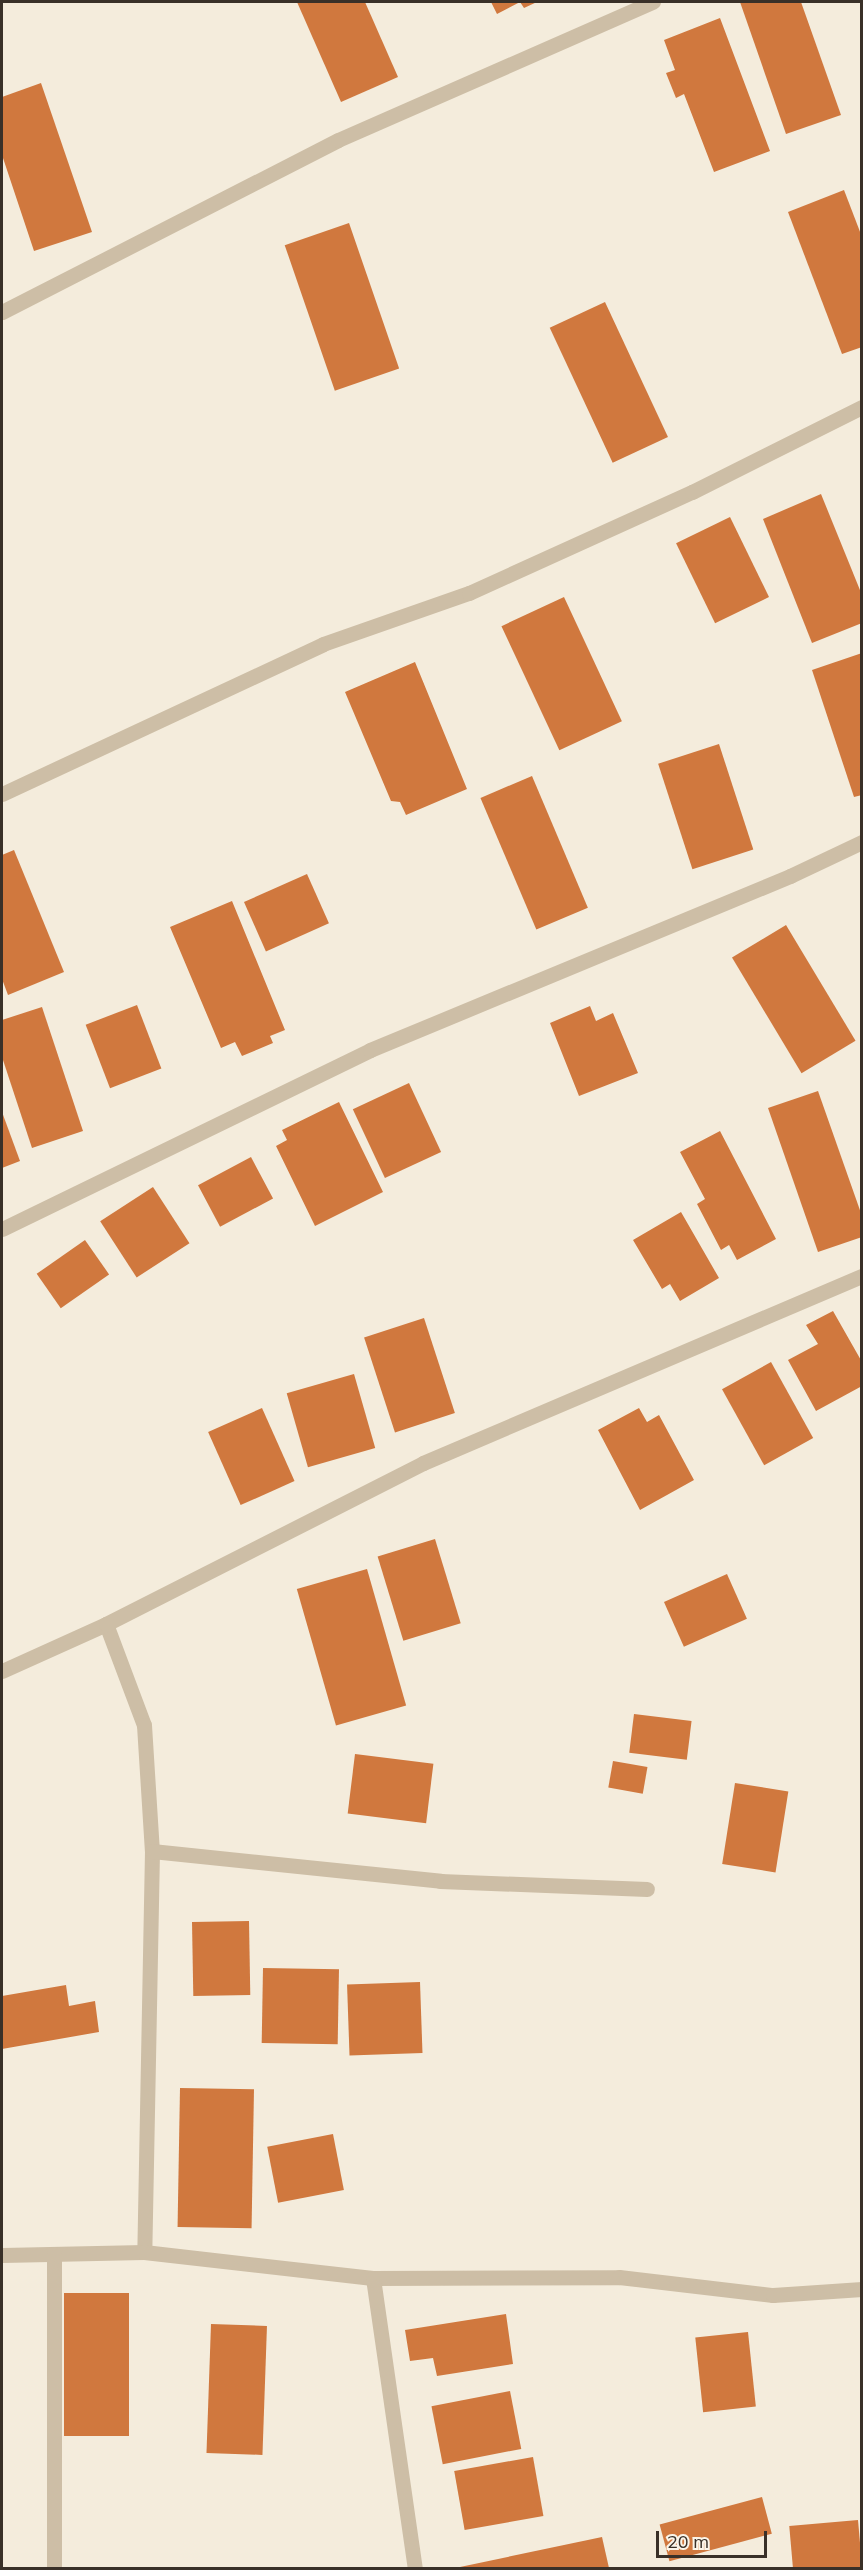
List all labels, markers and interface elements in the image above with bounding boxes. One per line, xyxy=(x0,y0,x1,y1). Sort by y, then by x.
scale bar xyxy=(659,2519,770,2557)
text: 20 m xyxy=(667,2530,709,2553)

